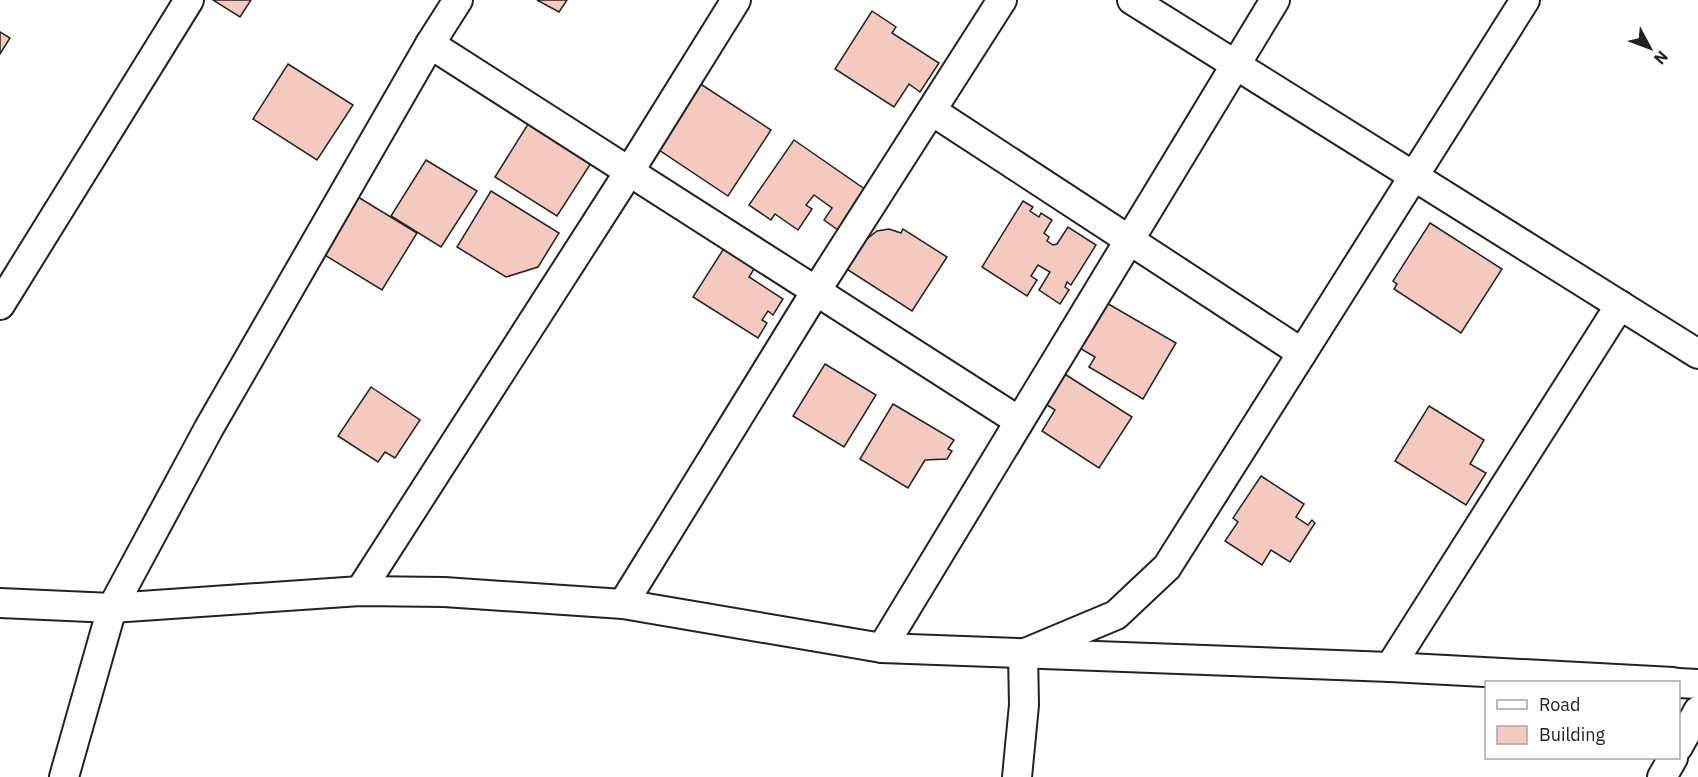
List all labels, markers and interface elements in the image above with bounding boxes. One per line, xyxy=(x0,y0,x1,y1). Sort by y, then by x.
north arrow xyxy=(1620,18,1680,78)
text: N xyxy=(1650,47,1673,69)
legend xyxy=(1485,681,1680,759)
text: Road xyxy=(1539,693,1580,716)
text: Building xyxy=(1539,723,1606,746)

